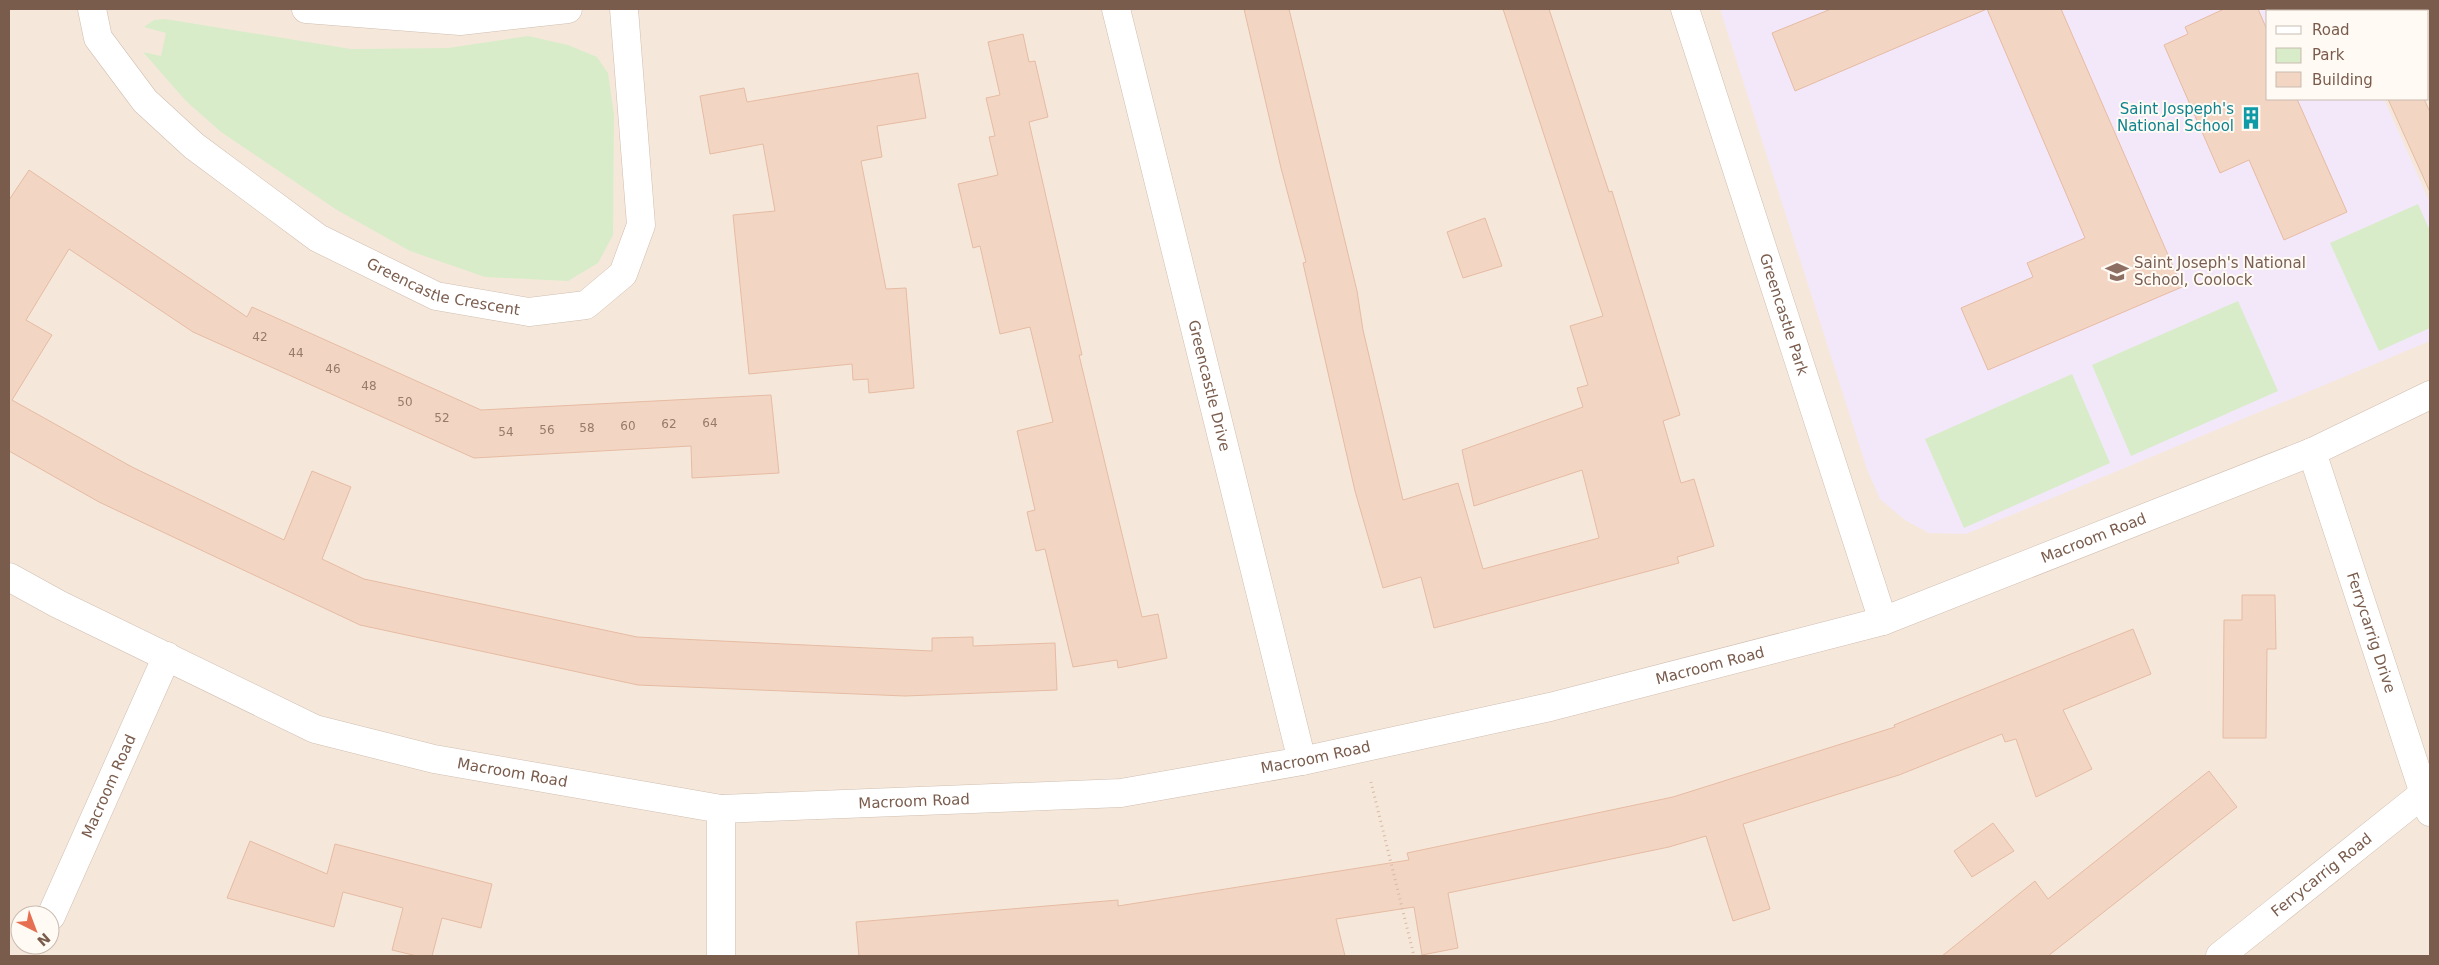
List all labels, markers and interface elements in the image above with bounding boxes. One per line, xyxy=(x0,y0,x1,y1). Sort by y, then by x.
legend xyxy=(2266,10,2429,100)
text: Road xyxy=(2312,21,2350,39)
text: Park xyxy=(2312,46,2345,64)
text: Building xyxy=(2312,71,2373,89)
place label: Saint Jospeph's National School xyxy=(2117,100,2234,135)
building icon: Saint Jospeph's National School xyxy=(2238,105,2264,131)
street label: Greencastle Park xyxy=(1756,251,1812,378)
street label: Greencastle Crescent xyxy=(364,254,521,319)
place label: Saint Joseph's National School, Coolock xyxy=(2134,254,2306,289)
school or university icon: Saint Joseph's National School, Coolock xyxy=(2104,259,2130,285)
street label: Greencastle Drive xyxy=(1184,318,1234,453)
house number: 42 xyxy=(252,330,268,344)
house number: 44 xyxy=(288,346,304,360)
house number: 46 xyxy=(325,362,341,376)
house number: 48 xyxy=(361,379,377,393)
house number: 50 xyxy=(397,395,413,409)
house number: 52 xyxy=(434,411,450,425)
house number: 64 xyxy=(702,416,718,430)
house number: 62 xyxy=(661,417,677,431)
house number: 60 xyxy=(620,419,636,433)
house number: 58 xyxy=(579,421,595,435)
house number: 56 xyxy=(539,423,555,437)
house number: 54 xyxy=(498,425,514,439)
street label: Macroom Road xyxy=(2038,509,2149,567)
street label: Ferrycarrig Drive xyxy=(2343,570,2399,695)
street label: Macroom Road xyxy=(1654,643,1766,688)
street label: Macroom Road xyxy=(78,732,140,841)
street label: Macroom Road xyxy=(1259,737,1372,777)
street label: Macroom Road xyxy=(456,754,569,791)
street label: Macroom Road xyxy=(858,790,970,813)
street label: Ferrycarrig Road xyxy=(2268,829,2376,921)
north arrow xyxy=(10,905,60,955)
text: N xyxy=(34,930,53,950)

